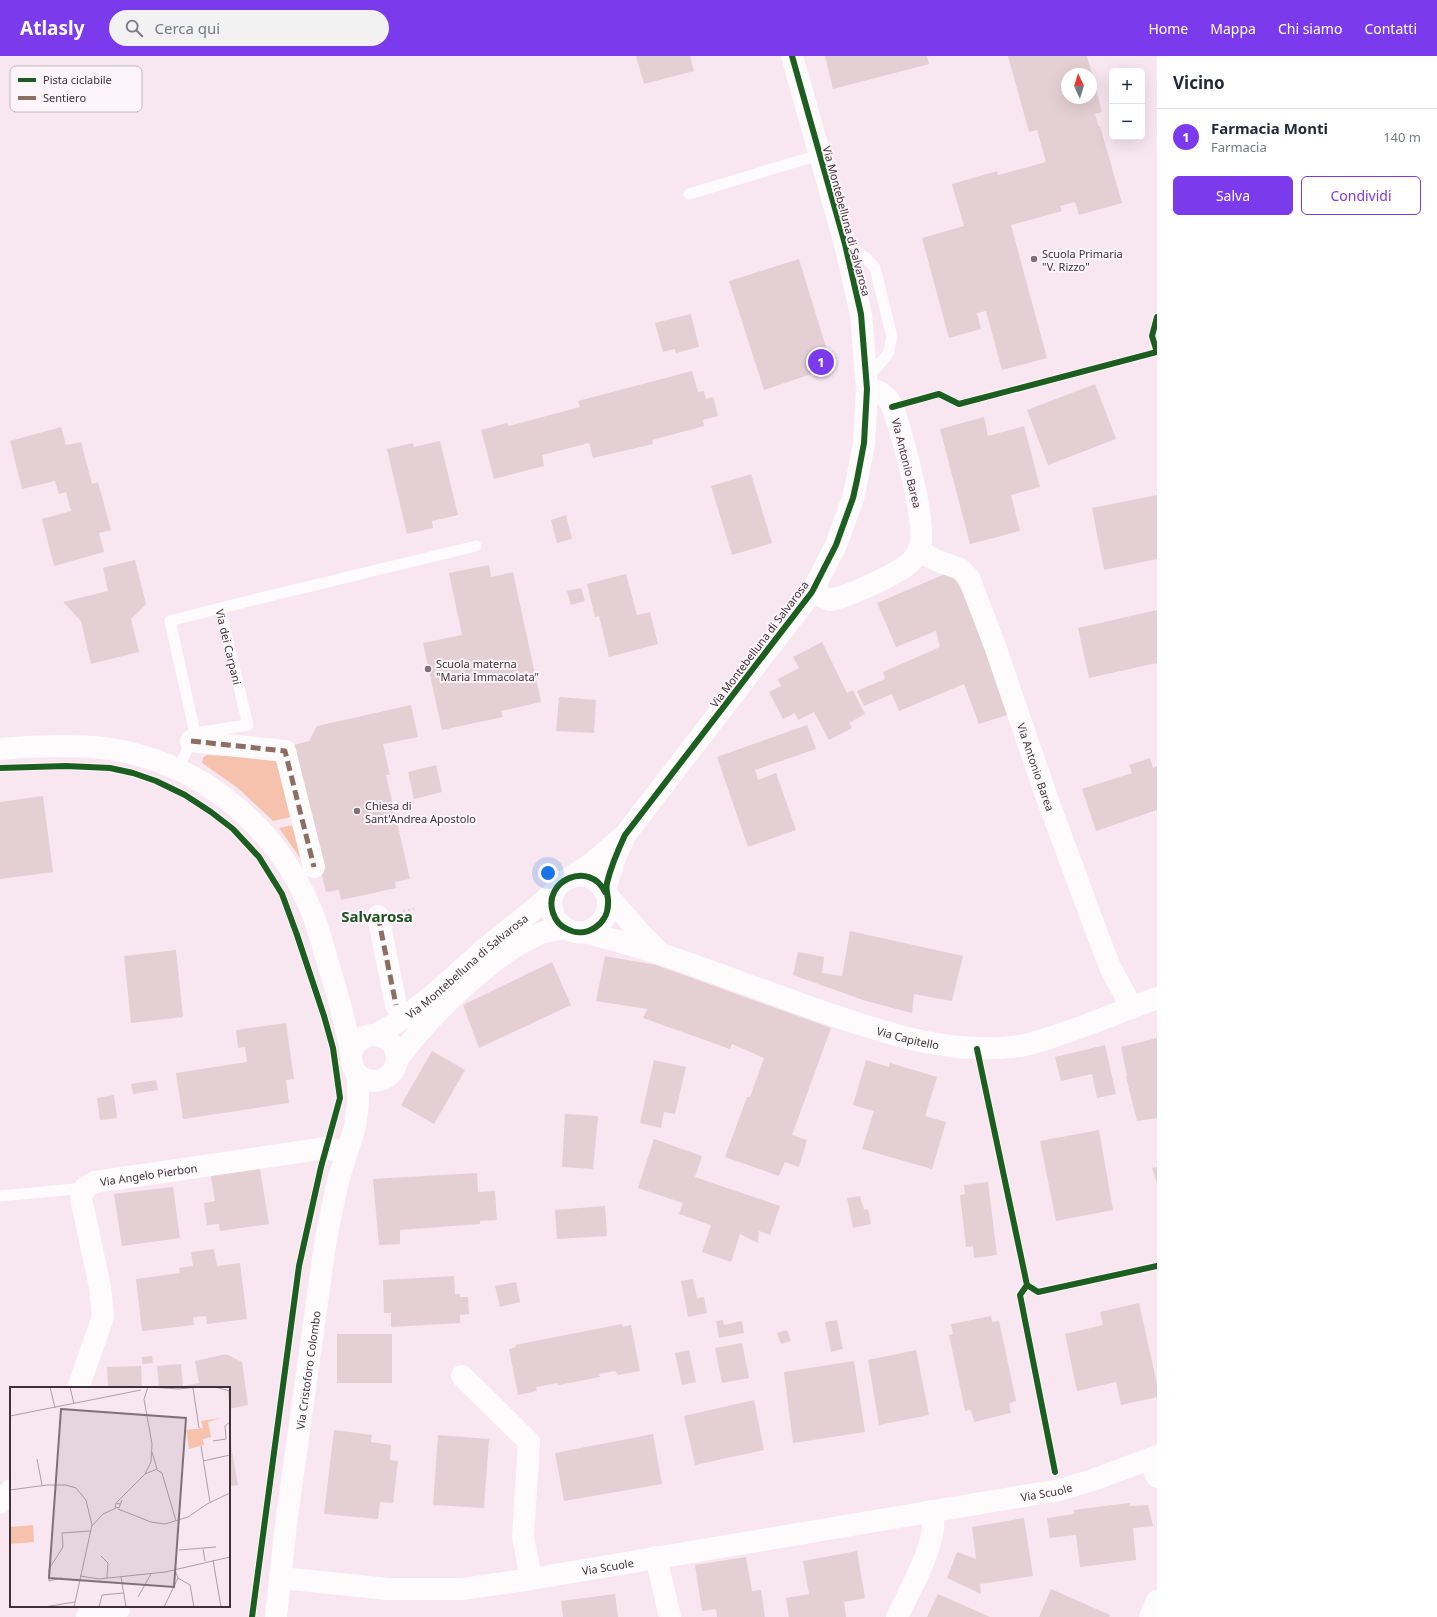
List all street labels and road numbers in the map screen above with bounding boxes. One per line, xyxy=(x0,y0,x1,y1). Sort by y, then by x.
street label: Via Montebelluna di Salvarosa xyxy=(820,144,874,298)
street label: Via Antonio Barea xyxy=(889,417,925,509)
street label: Via Montebelluna di Salvarosa xyxy=(706,578,812,710)
street label: Via dei Carpani xyxy=(213,607,246,686)
street label: Via Antonio Barea xyxy=(1014,721,1059,813)
street label: Via Montebelluna di Salvarosa xyxy=(402,910,531,1021)
street label: Via Capitello xyxy=(875,1022,941,1052)
street label: Via Angelo Pierbon xyxy=(99,1160,198,1189)
street label: Via Cristoforo Colombo xyxy=(292,1309,323,1430)
street label: Via Scuole xyxy=(1019,1479,1074,1504)
street label: Via Scuole xyxy=(581,1554,635,1578)

